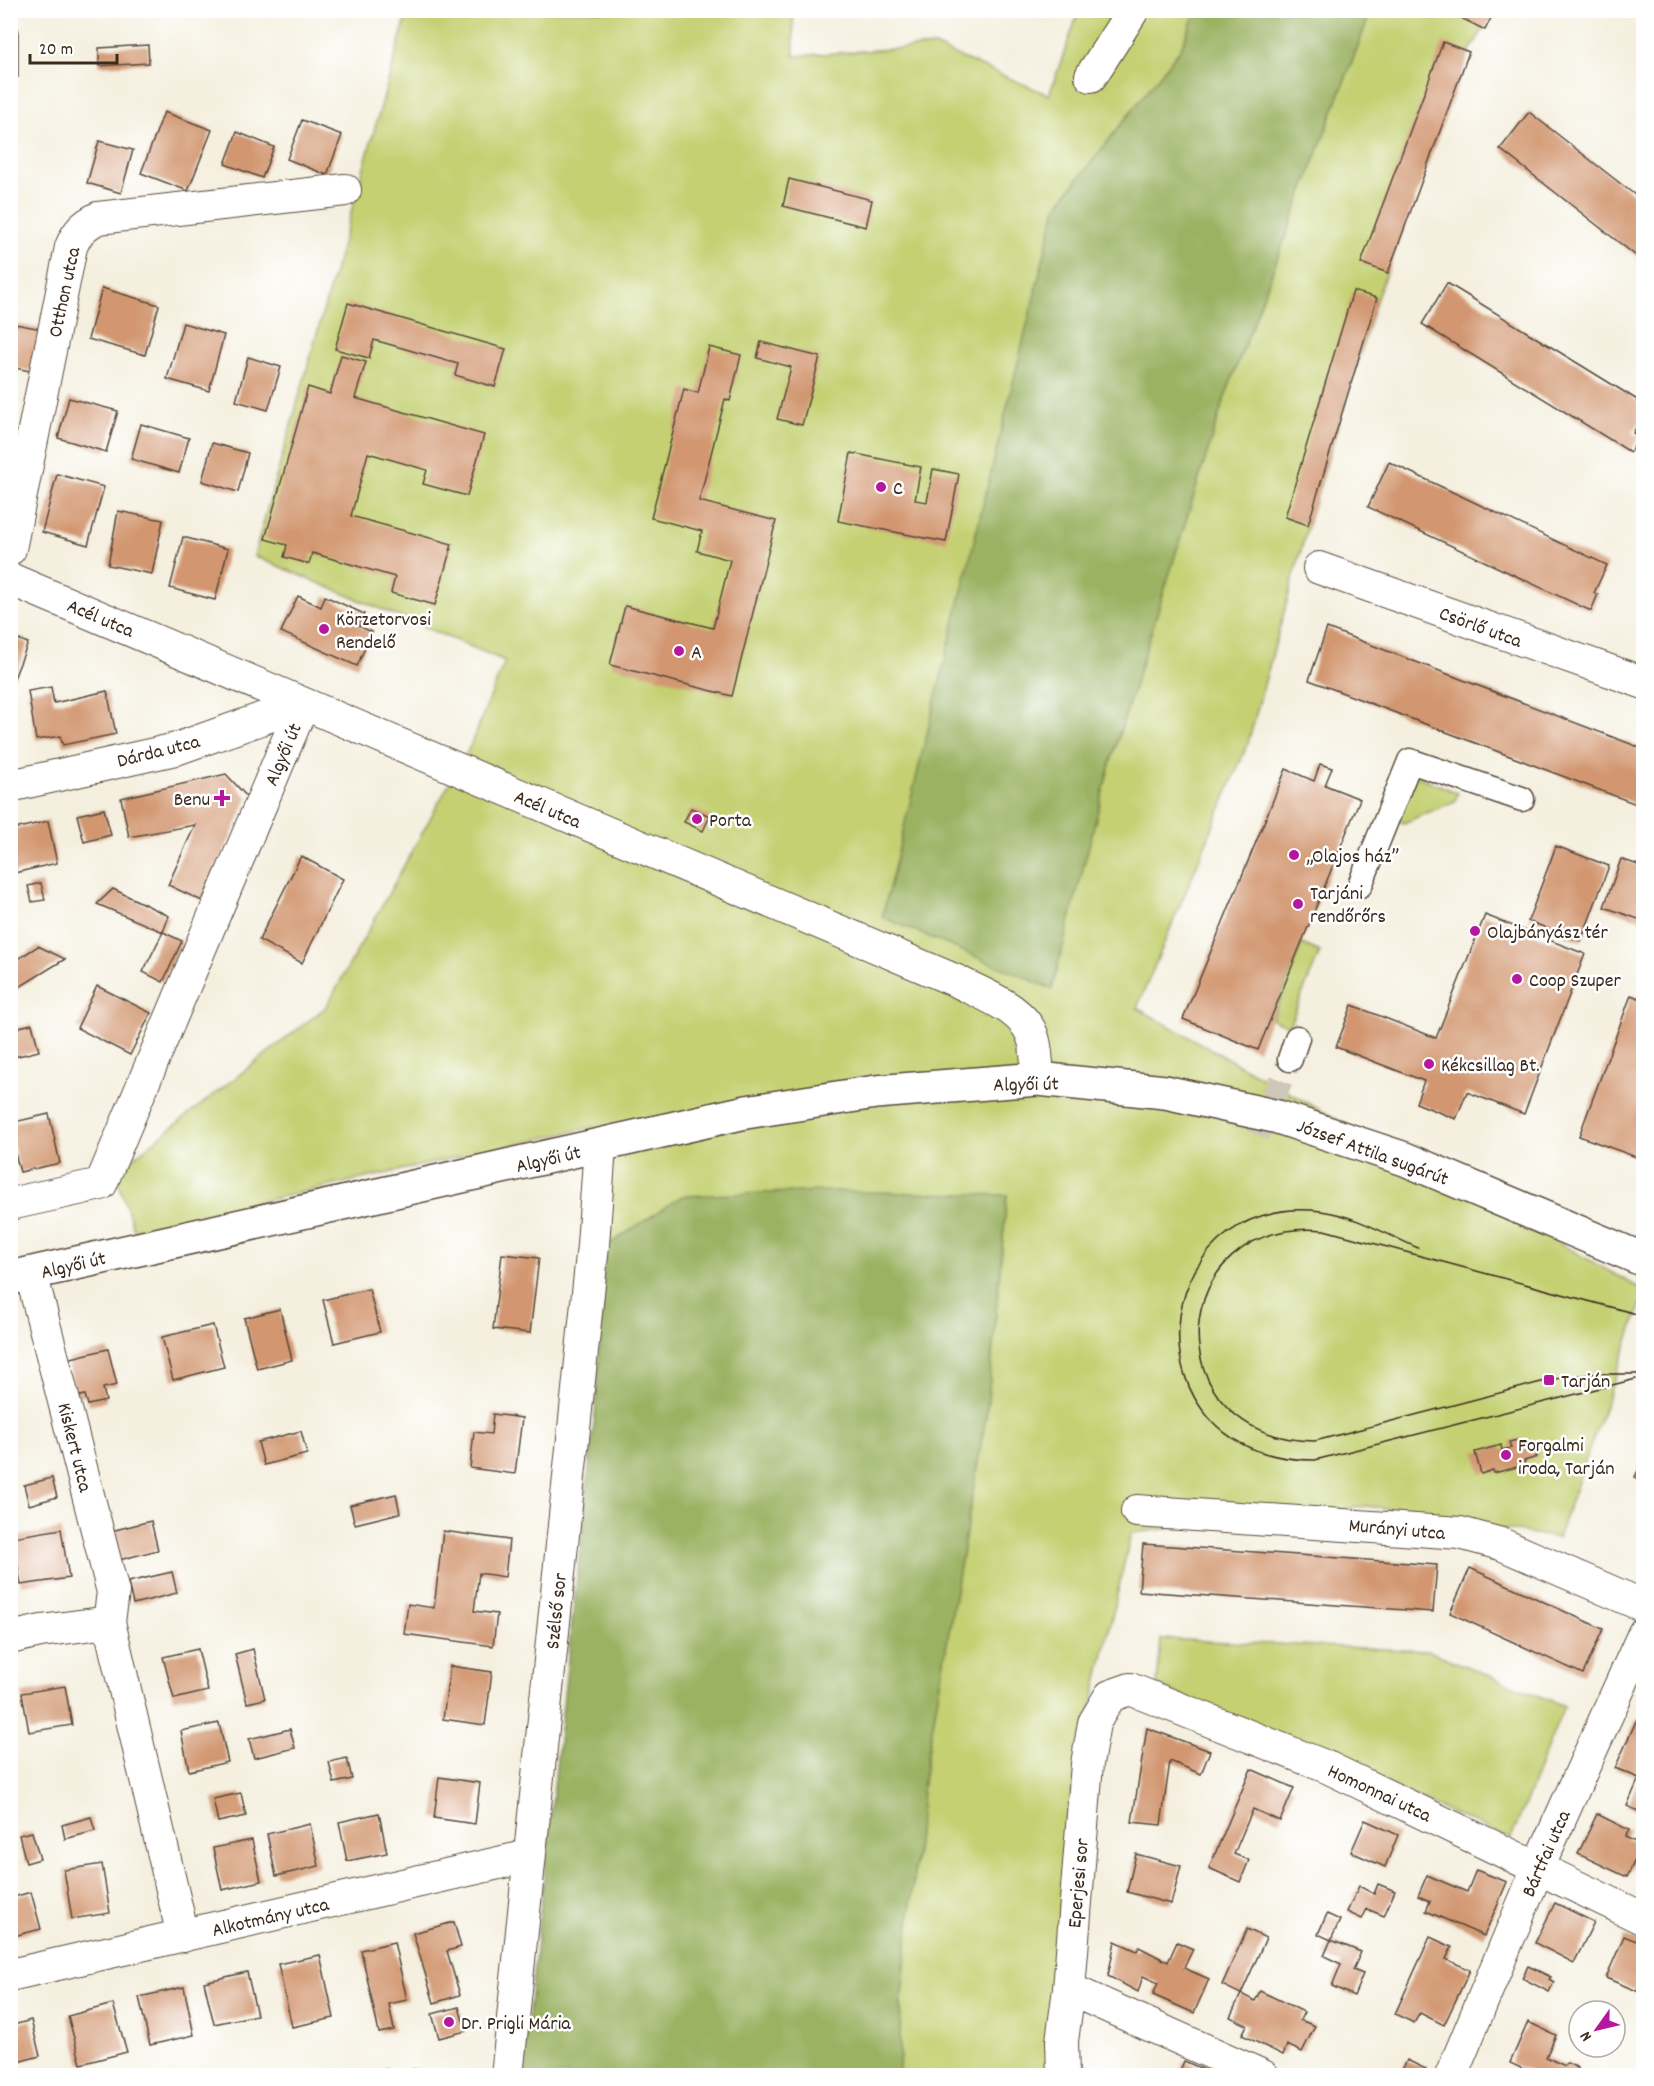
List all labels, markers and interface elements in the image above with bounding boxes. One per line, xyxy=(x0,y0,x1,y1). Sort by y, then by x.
scale bar xyxy=(30,27,117,65)
text: 20 m xyxy=(39,38,73,63)
street label: Otthon utca xyxy=(43,244,89,340)
place label: C xyxy=(893,476,903,504)
marker: C xyxy=(874,480,888,494)
street label: Acél utca xyxy=(62,593,138,647)
street label: Csörlő utca xyxy=(1435,601,1526,657)
place label: Körzetorvosi Rendelő xyxy=(336,607,431,658)
marker: Körzetorvosi Rendelő xyxy=(317,622,331,636)
place label: A xyxy=(691,640,702,668)
marker: A xyxy=(672,644,686,658)
street label: Algyői út xyxy=(259,719,310,791)
street label: Dárda utca xyxy=(114,729,204,777)
street label: Acél utca xyxy=(509,784,585,838)
place label: Benu xyxy=(174,787,210,815)
marker: Benu xyxy=(215,791,229,805)
place label: Porta xyxy=(709,808,752,836)
marker: Porta xyxy=(690,812,704,826)
place label: „Olajos ház” xyxy=(1306,844,1399,872)
marker: „Olajos ház” xyxy=(1287,848,1301,862)
place label: Tarjáni rendőrőrs xyxy=(1310,881,1386,932)
marker: Tarjáni rendőrőrs xyxy=(1291,897,1305,911)
place label: Olajbányász tér xyxy=(1487,920,1608,948)
marker: Olajbányász tér xyxy=(1468,924,1482,938)
place label: Coop Szuper xyxy=(1529,968,1622,996)
marker: Coop Szuper xyxy=(1510,972,1524,986)
place label: Kékcsillag Bt. xyxy=(1441,1053,1540,1081)
marker: Kékcsillag Bt. xyxy=(1422,1057,1436,1071)
street label: Algyői út xyxy=(993,1071,1059,1101)
street label: József Attila sugárút xyxy=(1292,1113,1452,1194)
street label: Algyői út xyxy=(514,1140,584,1182)
street label: Algyői út xyxy=(39,1246,109,1288)
place label: Tarján xyxy=(1561,1369,1610,1397)
marker: Tarján xyxy=(1542,1373,1556,1387)
street label: Kiskert utca xyxy=(48,1400,98,1496)
place label: Forgalmi iroda, Tarján xyxy=(1518,1433,1614,1484)
marker: Forgalmi iroda, Tarján xyxy=(1499,1448,1513,1462)
street label: Murányi utca xyxy=(1347,1513,1447,1549)
street label: Szélső sor xyxy=(540,1571,576,1651)
street label: Homonnai utca xyxy=(1322,1759,1436,1831)
street label: Bártfai utca xyxy=(1516,1806,1580,1902)
street label: Eperjesi sor xyxy=(1062,1837,1098,1929)
street label: Alkotmány utca xyxy=(209,1892,333,1946)
north arrow xyxy=(1567,1999,1627,2059)
place label: Dr. Prigli Mária xyxy=(461,2011,571,2039)
marker: Dr. Prigli Mária xyxy=(442,2015,456,2029)
text: N xyxy=(1575,2026,1598,2046)

